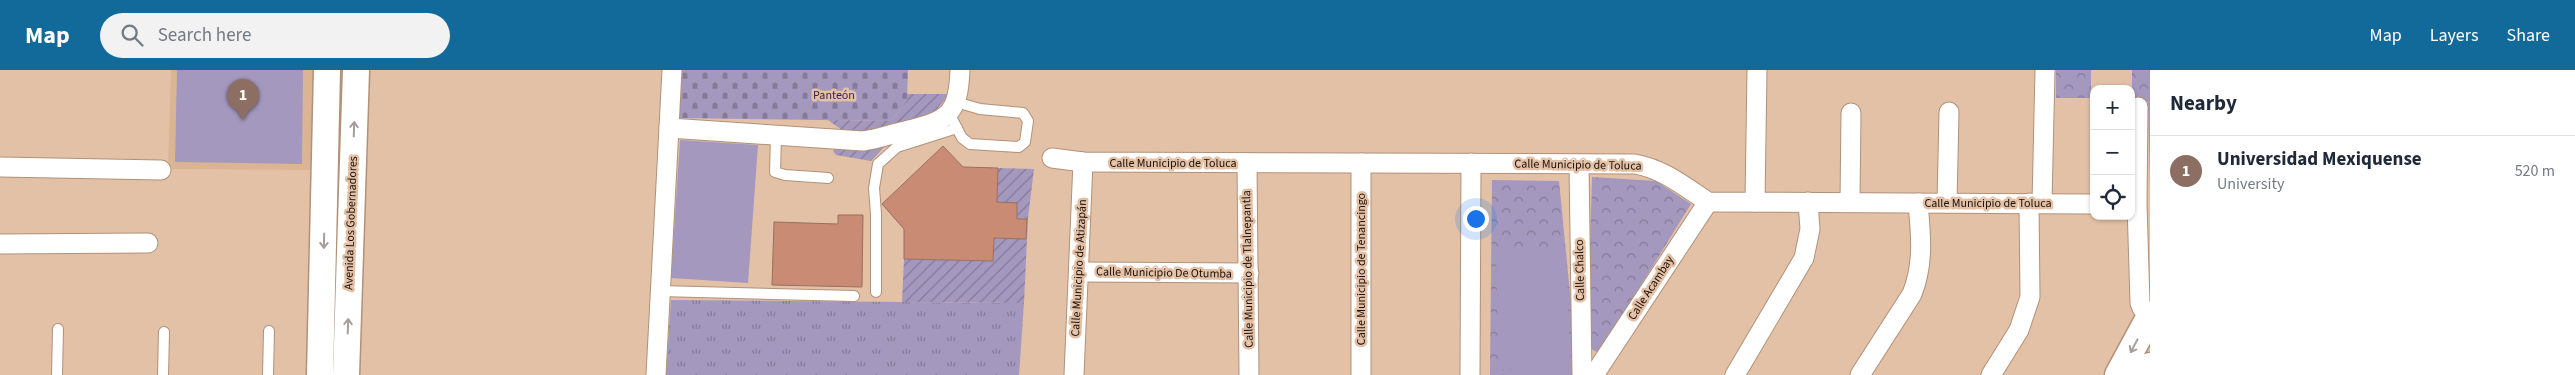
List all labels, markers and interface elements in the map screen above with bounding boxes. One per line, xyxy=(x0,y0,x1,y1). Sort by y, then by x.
search box xyxy=(100,13,450,58)
text: Map xyxy=(25,18,70,53)
icon: search xyxy=(118,21,146,49)
text: Search here xyxy=(158,22,251,49)
text: Map xyxy=(2370,23,2402,48)
text: Layers xyxy=(2430,23,2479,48)
text: Share xyxy=(2507,23,2550,48)
pin: 1 xyxy=(227,79,259,120)
map controls xyxy=(2090,85,2135,220)
button: + xyxy=(2090,85,2135,130)
park label: Panteón xyxy=(813,87,855,104)
text: Nearby xyxy=(2170,88,2237,118)
one-way arrow xyxy=(349,121,359,138)
button: − xyxy=(2090,130,2135,175)
text: Universidad Mexiquense xyxy=(2217,146,2422,173)
street label: Calle Municipio de Toluca xyxy=(1109,155,1237,172)
street label: Calle Municipio de Toluca xyxy=(1514,155,1642,175)
street label: Avenida Los Gobernadores xyxy=(340,156,362,290)
text: 1 xyxy=(2182,160,2190,182)
text: 520 m xyxy=(2515,160,2555,182)
text: University xyxy=(2217,173,2284,195)
button: locate xyxy=(2090,175,2135,220)
street label: Calle Municipio de Tlalnepantla xyxy=(1238,190,1258,348)
street label: Calle Municipio de Tenancingo xyxy=(1353,193,1370,345)
street label: Calle Municipio de Toluca xyxy=(1924,195,2052,212)
street label: Calle Municipio de Atizapán xyxy=(1067,199,1091,337)
your location xyxy=(1463,206,1489,232)
one-way arrow xyxy=(319,233,328,249)
street label: Calle Chalco xyxy=(1571,239,1589,301)
street label: Calle Acambay xyxy=(1624,252,1678,323)
street label: Calle Municipio De Otumba xyxy=(1096,263,1232,283)
one-way arrow xyxy=(343,319,353,335)
one-way arrow xyxy=(2129,338,2139,353)

